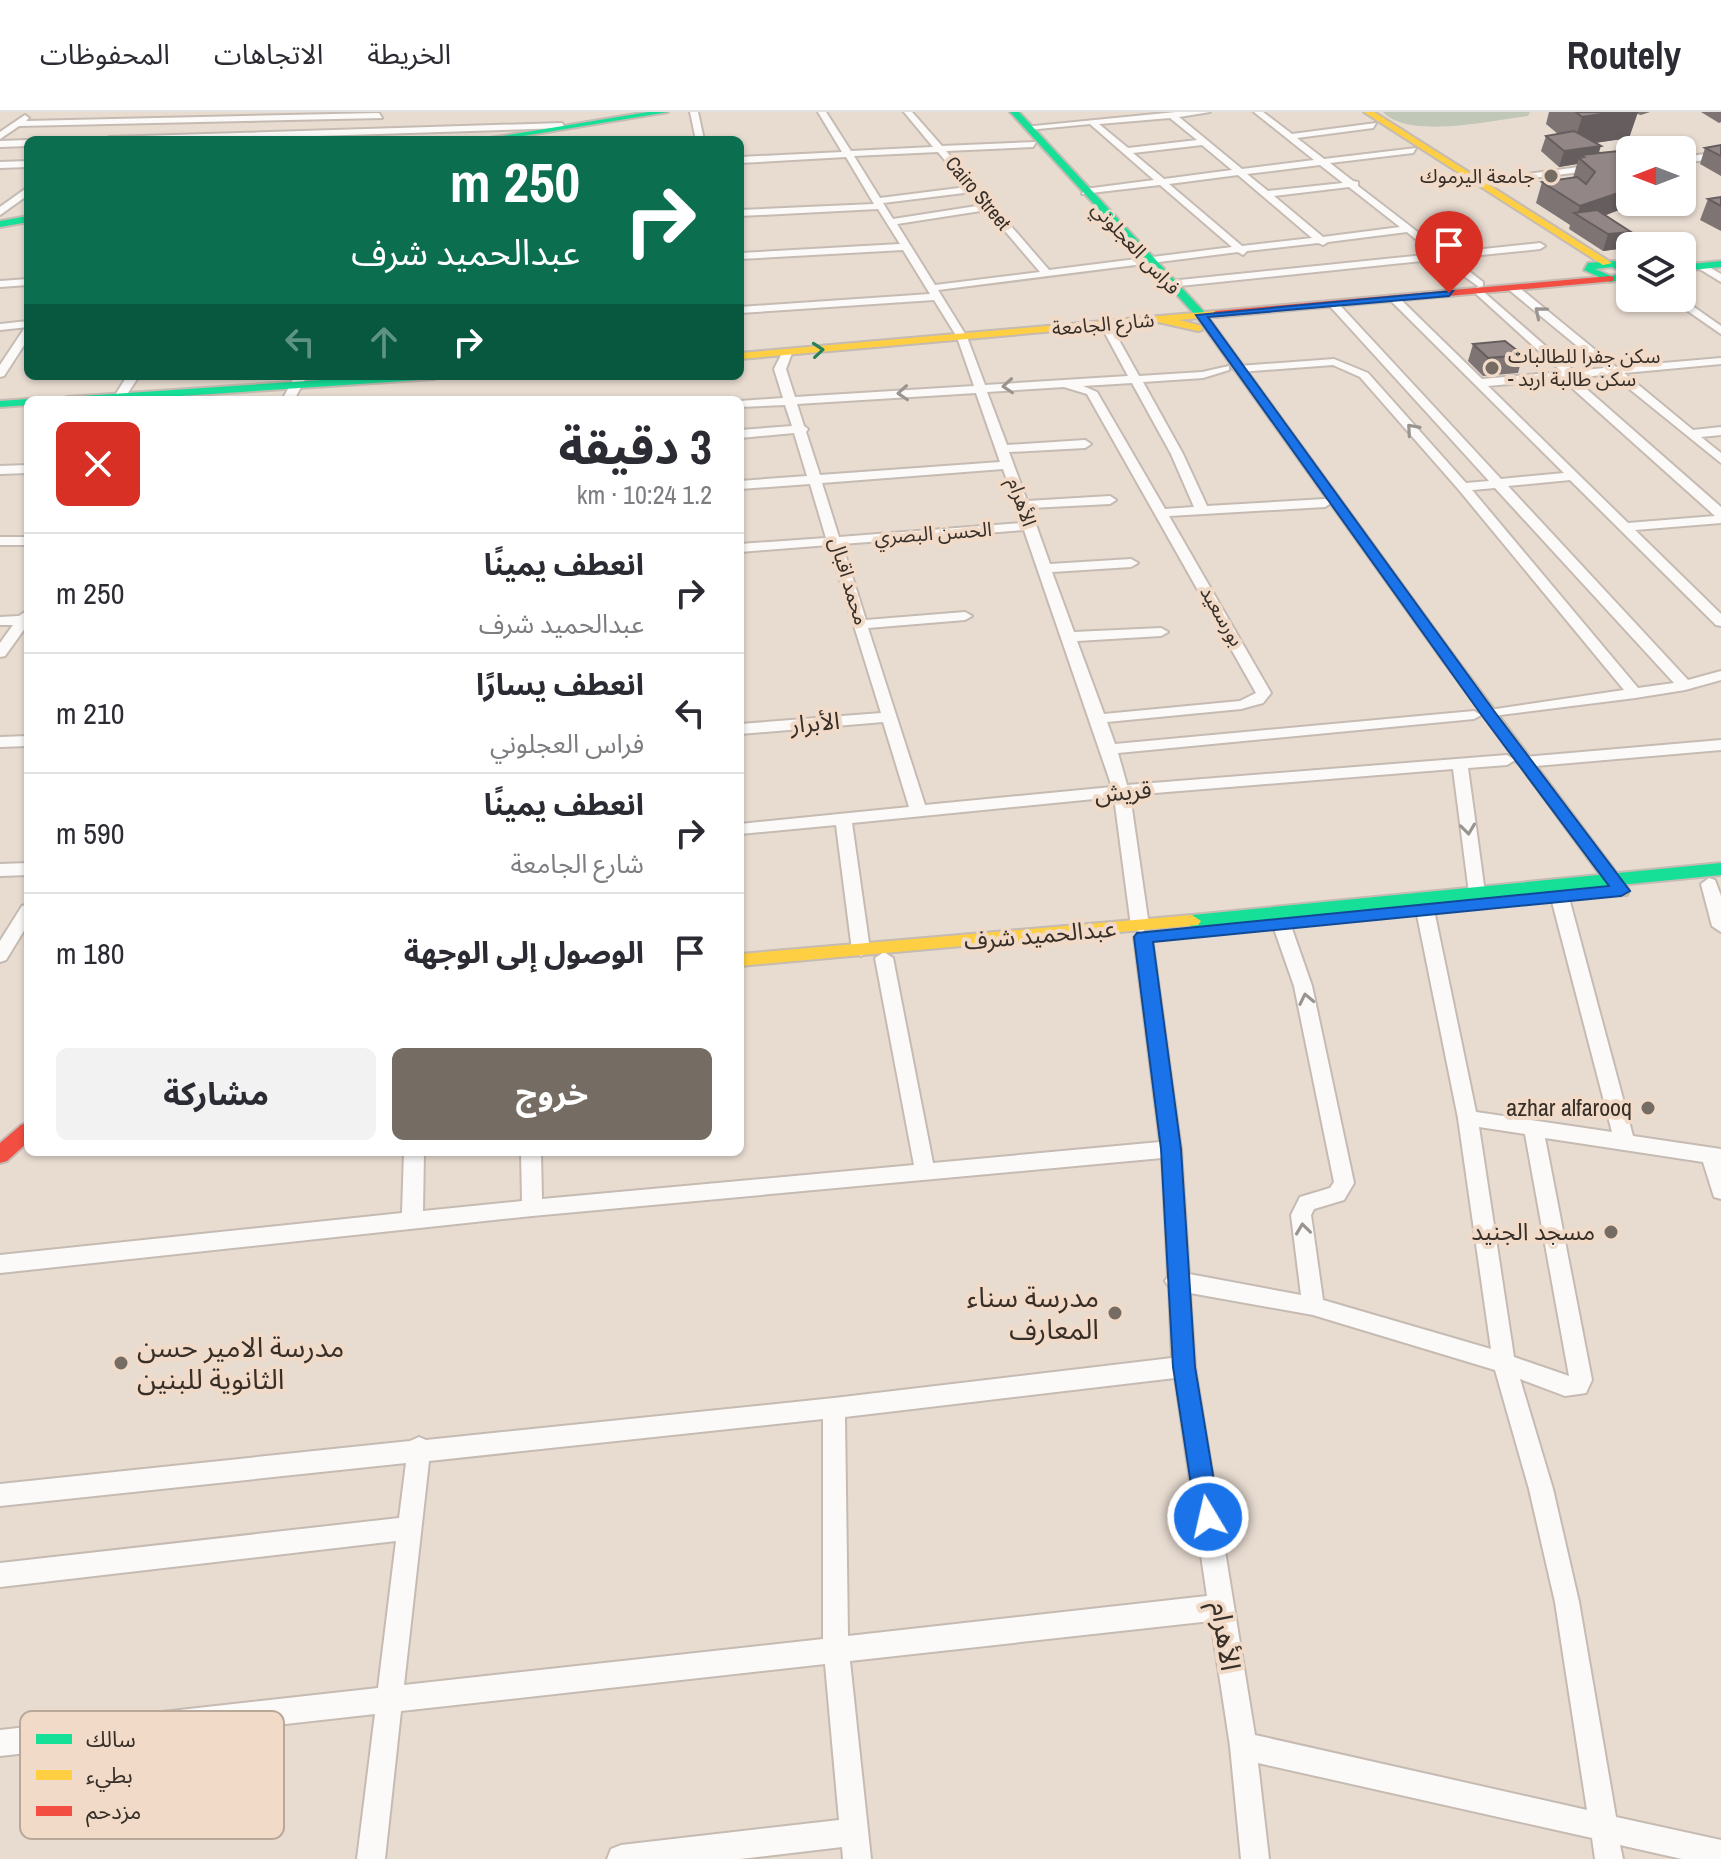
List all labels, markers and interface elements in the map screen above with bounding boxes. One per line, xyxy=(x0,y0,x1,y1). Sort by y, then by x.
text: Routely xyxy=(1567,30,1681,81)
text: المحفوظات xyxy=(40,35,170,73)
text: الاتجاهات xyxy=(214,35,323,73)
text: الخريطة xyxy=(367,35,451,73)
north arrow xyxy=(1616,136,1696,216)
map controls xyxy=(1616,136,1696,312)
text: 250 m xyxy=(450,144,580,219)
street label: Cairo Street xyxy=(940,150,1017,236)
place label: جامعة اليرموك xyxy=(1420,162,1535,189)
marker: جامعة اليرموك xyxy=(1542,167,1560,185)
icon: right xyxy=(608,168,712,272)
street label: فراس العجلوني xyxy=(1084,195,1187,302)
pin xyxy=(1415,211,1483,293)
icon: arrive xyxy=(1427,223,1471,267)
text: عبدالحميد شرف xyxy=(351,228,580,276)
button: layers xyxy=(1616,232,1696,312)
street label: شارع الجامعة xyxy=(1051,306,1155,343)
one-way arrow xyxy=(1535,307,1549,321)
icon: left xyxy=(278,320,322,364)
icon: ahead xyxy=(362,320,406,364)
icon: right xyxy=(446,320,490,364)
one-way arrow xyxy=(812,342,825,359)
place label: سكن جفرا للطالبات - سكن طالبة اربد xyxy=(1508,342,1660,392)
marker: سكن جفرا للطالبات - سكن طالبة اربد xyxy=(1483,359,1501,377)
one-way arrow xyxy=(1001,377,1014,394)
one-way arrow xyxy=(896,384,909,401)
text: 3 دقيقة xyxy=(558,414,712,479)
button: close xyxy=(56,422,140,506)
one-way arrow xyxy=(1407,423,1421,438)
street label: الأهرام xyxy=(1000,474,1043,530)
text: 1.2 km · 10:24 xyxy=(577,477,712,512)
street label: الحسن البصري xyxy=(873,515,993,553)
street label: محمد اقبال xyxy=(823,534,876,628)
text: انعطف يمينًا xyxy=(484,544,644,584)
icon: right xyxy=(668,571,712,615)
text: 250 m xyxy=(56,573,124,613)
street label: بورسعيد xyxy=(1194,581,1251,651)
text: عبدالحميد شرف xyxy=(479,606,644,641)
text: انعطف يسارًا xyxy=(476,664,644,704)
icon: left xyxy=(668,691,712,735)
text: 210 m xyxy=(56,693,124,733)
street label: الأبرار xyxy=(788,704,841,740)
text: فراس العجلوني xyxy=(490,726,644,761)
street label: قريش xyxy=(1093,773,1153,809)
text: انعطف يمينًا xyxy=(484,784,644,824)
icon: right xyxy=(668,811,712,855)
text: 590 m xyxy=(56,813,124,853)
one-way arrow xyxy=(1460,823,1477,836)
text: شارع الجامعة xyxy=(510,846,644,881)
street label: عبدالحميد شرف xyxy=(963,911,1117,957)
icon: arrive xyxy=(668,931,712,975)
text: الوصول إلى الوجهة xyxy=(404,932,644,972)
text: 180 m xyxy=(56,933,124,973)
one-way arrow xyxy=(1298,993,1315,1006)
button: مشاركة xyxy=(56,1048,376,1140)
button: خروج xyxy=(392,1048,712,1140)
place label: azhar alfarooq xyxy=(1506,1091,1632,1123)
marker: azhar alfarooq xyxy=(1639,1099,1657,1117)
place label: مسجد الجنيد xyxy=(1471,1215,1595,1247)
one-way arrow xyxy=(1295,1222,1312,1236)
marker: مسجد الجنيد xyxy=(1602,1223,1620,1241)
place label: مدرسة سناء المعارف xyxy=(967,1278,1099,1348)
marker: مدرسة سناء المعارف xyxy=(1106,1304,1124,1322)
place label: مدرسة الامير حسن الثانوية للبنين xyxy=(137,1328,344,1398)
marker: مدرسة الامير حسن الثانوية للبنين xyxy=(112,1354,130,1372)
position arrow xyxy=(1166,1475,1250,1559)
street label: الأهرام xyxy=(1200,1599,1250,1674)
legend xyxy=(20,1711,284,1839)
text: سالك xyxy=(86,1724,136,1754)
text: بطيء xyxy=(86,1760,133,1792)
text: مزدحم xyxy=(86,1796,141,1828)

